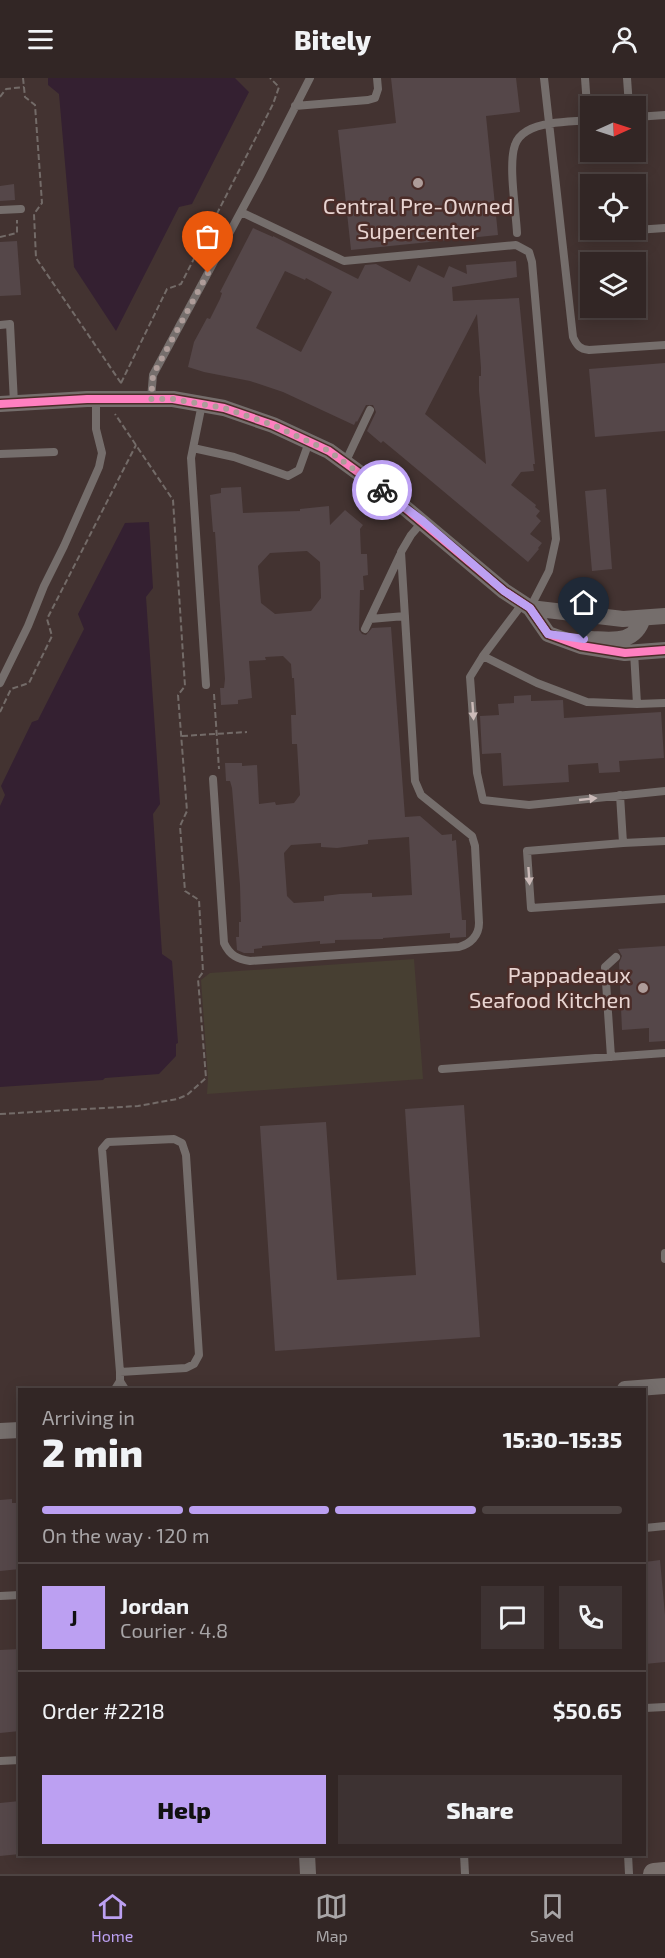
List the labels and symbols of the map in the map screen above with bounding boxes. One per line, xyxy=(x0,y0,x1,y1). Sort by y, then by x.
north arrow xyxy=(580,96,646,162)
marker: Central Pre-Owned Supercenter xyxy=(411,176,425,190)
place label: Central Pre-Owned Supercenter xyxy=(323,192,513,243)
pin xyxy=(182,211,233,273)
courier xyxy=(352,460,412,520)
pin xyxy=(558,577,609,639)
one-way arrow xyxy=(468,701,478,720)
one-way arrow xyxy=(579,794,598,804)
one-way arrow xyxy=(524,866,534,885)
place label: Pappadeaux Seafood Kitchen xyxy=(469,961,631,1012)
marker: Pappadeaux Seafood Kitchen xyxy=(636,981,650,995)

